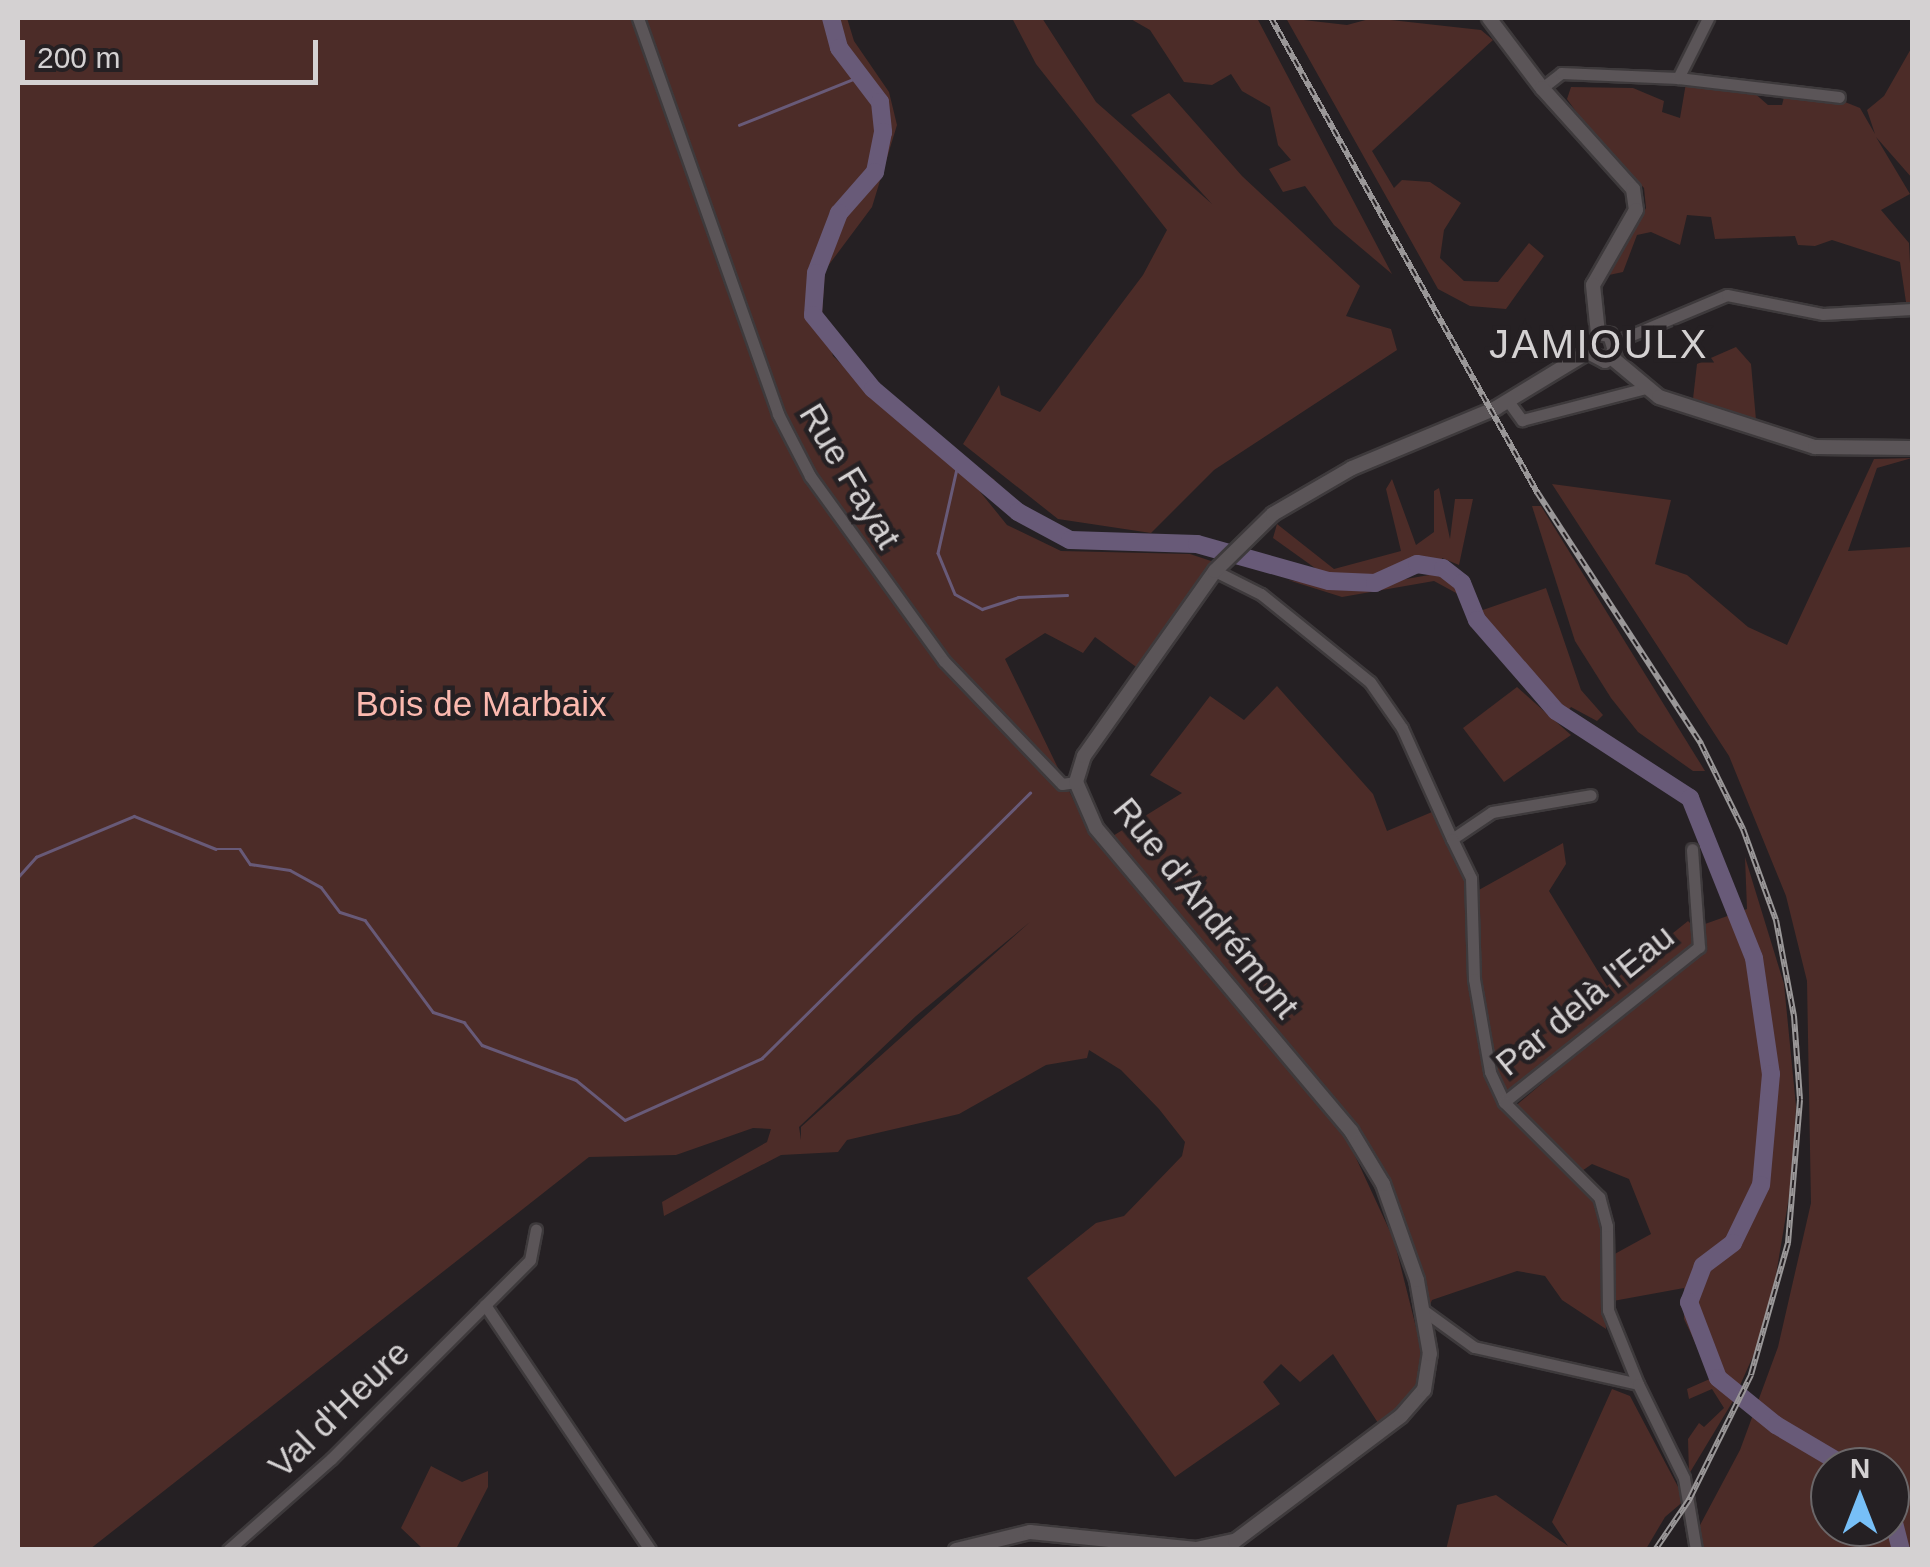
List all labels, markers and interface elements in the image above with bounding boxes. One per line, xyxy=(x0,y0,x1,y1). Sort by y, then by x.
scale bar xyxy=(25,20,322,82)
text: 200 m xyxy=(37,41,120,74)
district label: JAMIOULX xyxy=(1489,320,1709,368)
street label: Rue Fayat xyxy=(790,396,910,556)
park label: Bois de Marbaix xyxy=(356,683,606,725)
street label: Rue d'Andrémont xyxy=(1104,789,1308,1027)
street label: Par delà l'Eau xyxy=(1488,915,1682,1085)
street label: Val d'Heure xyxy=(260,1332,418,1486)
north arrow xyxy=(1810,1447,1910,1547)
text: N xyxy=(1850,1453,1870,1484)

